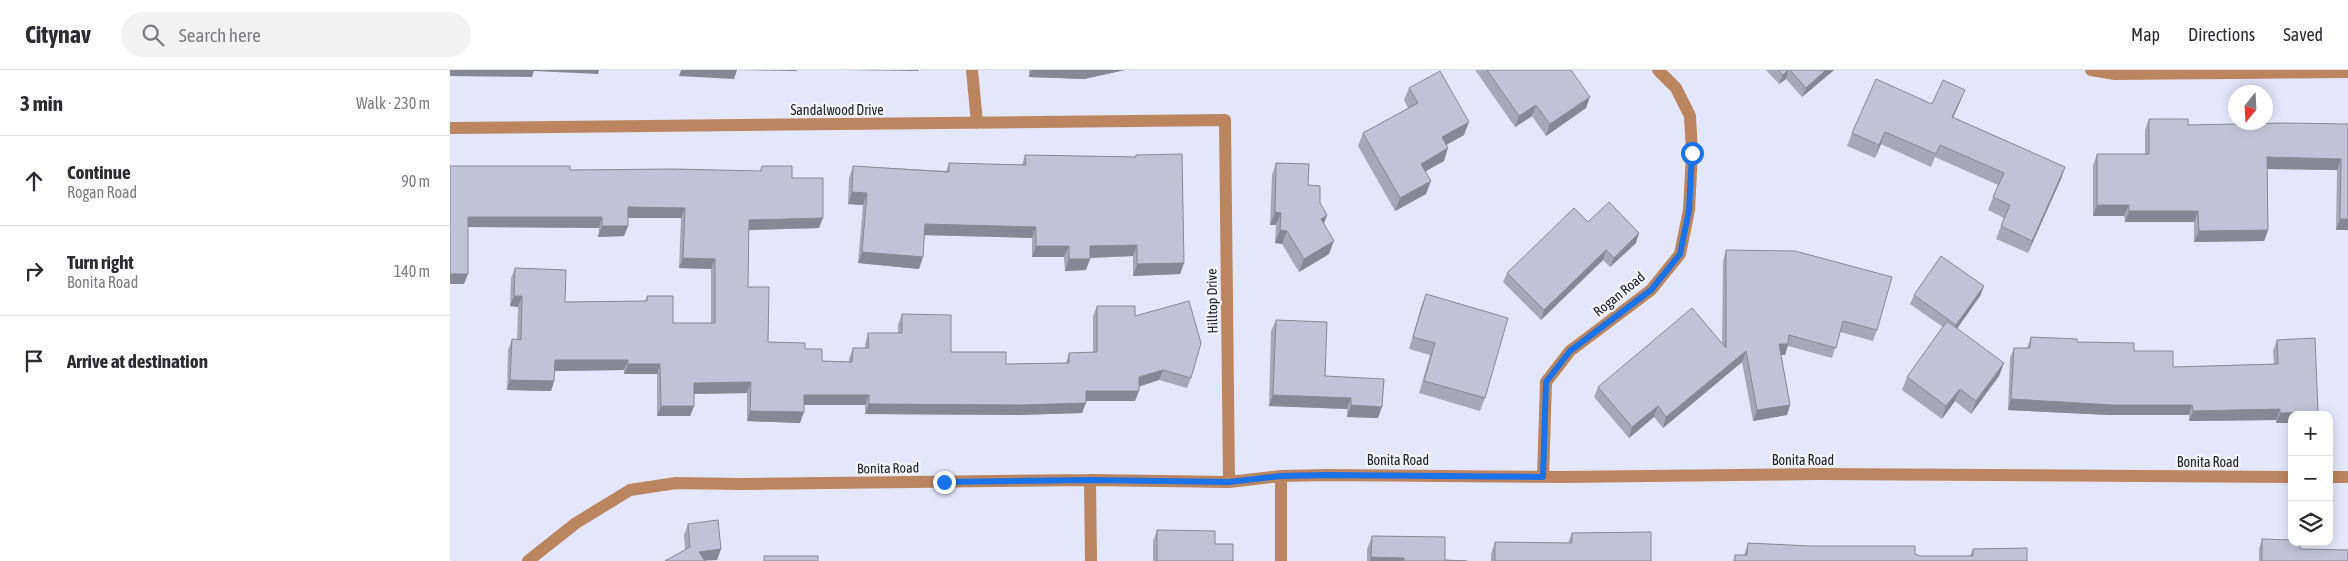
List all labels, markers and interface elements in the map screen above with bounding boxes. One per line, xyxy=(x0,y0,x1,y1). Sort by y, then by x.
search box xyxy=(121,12,471,57)
text: Citynav xyxy=(25,21,91,48)
icon: search xyxy=(139,21,167,49)
text: Search here xyxy=(179,24,261,46)
text: Map xyxy=(2131,24,2160,45)
text: Directions xyxy=(2188,24,2255,45)
text: Saved xyxy=(2283,24,2323,45)
north arrow xyxy=(2228,85,2273,130)
text: 3 min xyxy=(20,91,63,115)
text: Walk · 230 m xyxy=(356,94,430,112)
street label: Sandalwood Drive xyxy=(790,102,884,118)
route start xyxy=(1681,142,1704,165)
text: Continue xyxy=(67,161,131,183)
icon: ahead xyxy=(20,167,48,195)
text: 90 m xyxy=(401,172,430,190)
text: Rogan Road xyxy=(67,183,137,201)
text: Turn right xyxy=(67,251,134,273)
icon: right xyxy=(20,257,48,285)
text: 140 m xyxy=(394,262,430,280)
street label: Hilltop Drive xyxy=(1203,268,1221,334)
street label: Rogan Road xyxy=(1590,269,1648,319)
text: Bonita Road xyxy=(67,273,138,291)
icon: arrive xyxy=(20,347,48,375)
text: Arrive at destination xyxy=(67,350,208,372)
map controls xyxy=(2288,411,2333,546)
button: + xyxy=(2288,411,2333,456)
street label: Bonita Road xyxy=(1367,452,1429,468)
street label: Bonita Road xyxy=(1772,452,1834,468)
street label: Bonita Road xyxy=(2177,454,2239,470)
button: − xyxy=(2288,456,2333,501)
street label: Bonita Road xyxy=(857,459,919,477)
route end xyxy=(933,471,956,494)
button: layers xyxy=(2288,501,2333,546)

